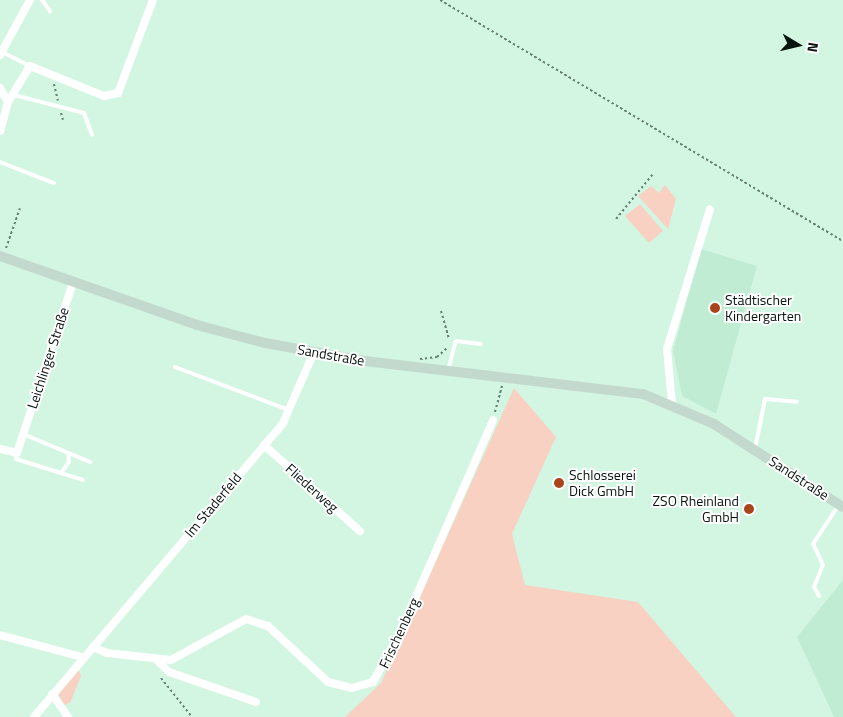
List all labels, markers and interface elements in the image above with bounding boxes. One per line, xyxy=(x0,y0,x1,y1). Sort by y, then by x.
north arrow xyxy=(773,20,823,70)
text: N xyxy=(802,41,824,54)
place label: Städtischer Kindergarten xyxy=(725,292,801,324)
marker: Städtischer Kindergarten xyxy=(709,302,721,314)
street label: Leichlinger Straße xyxy=(24,305,72,411)
street label: Sandstraße xyxy=(296,341,366,369)
street label: Sandstraße xyxy=(766,452,832,504)
street label: Fliederweg xyxy=(282,460,342,516)
place label: Schlosserei Dick GmbH xyxy=(569,467,636,500)
street label: Im Staderfeld xyxy=(181,469,245,541)
marker: Schlosserei Dick GmbH xyxy=(553,477,565,489)
place label: ZSO Rheinland GmbH xyxy=(653,493,739,526)
marker: ZSO Rheinland GmbH xyxy=(743,503,755,515)
street label: Frischenberg xyxy=(375,595,423,671)

